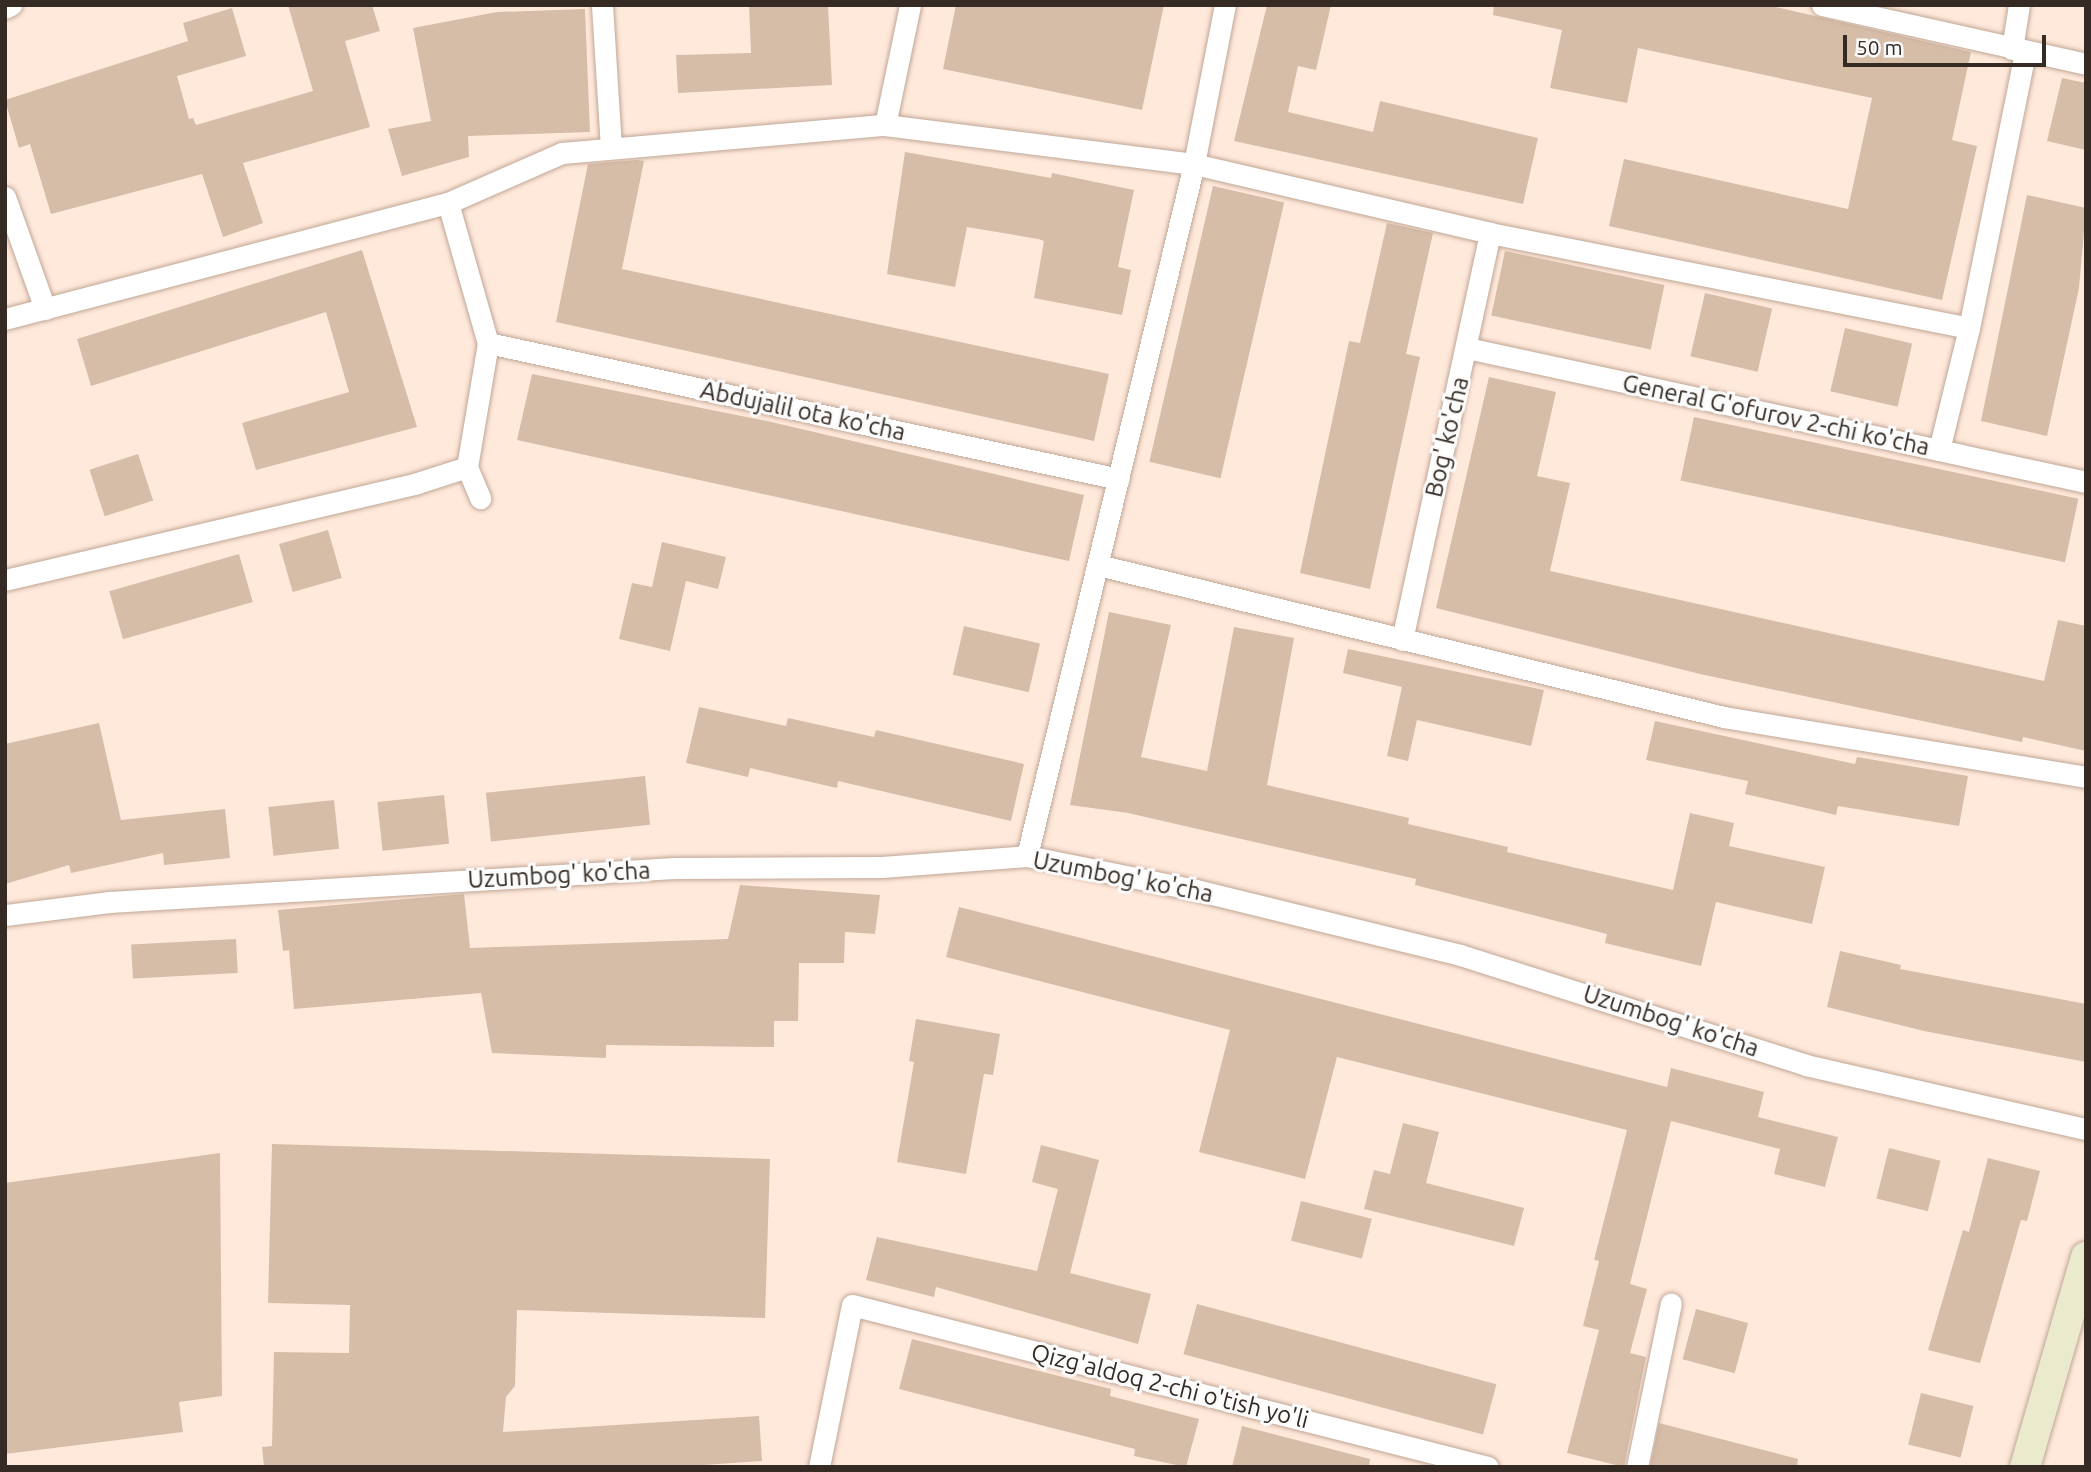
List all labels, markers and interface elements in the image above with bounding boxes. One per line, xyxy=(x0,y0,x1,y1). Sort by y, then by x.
scale bar xyxy=(1846,21,2049,65)
text: 50 m xyxy=(1856,35,1903,59)
street label: General G'ofurov 2-chi ko'cha xyxy=(1620,368,1932,462)
street label: Bog' ko'cha xyxy=(1419,374,1475,500)
street label: Abdujalil ota ko'cha xyxy=(698,375,908,447)
street label: Uzumbog' ko'cha xyxy=(1030,845,1216,909)
street label: Uzumbog' ko'cha xyxy=(467,856,651,894)
street label: Uzumbog' ko'cha xyxy=(1580,979,1762,1063)
street label: Qizg'aldoq 2-chi o'tish yo'li xyxy=(1028,1338,1312,1434)

